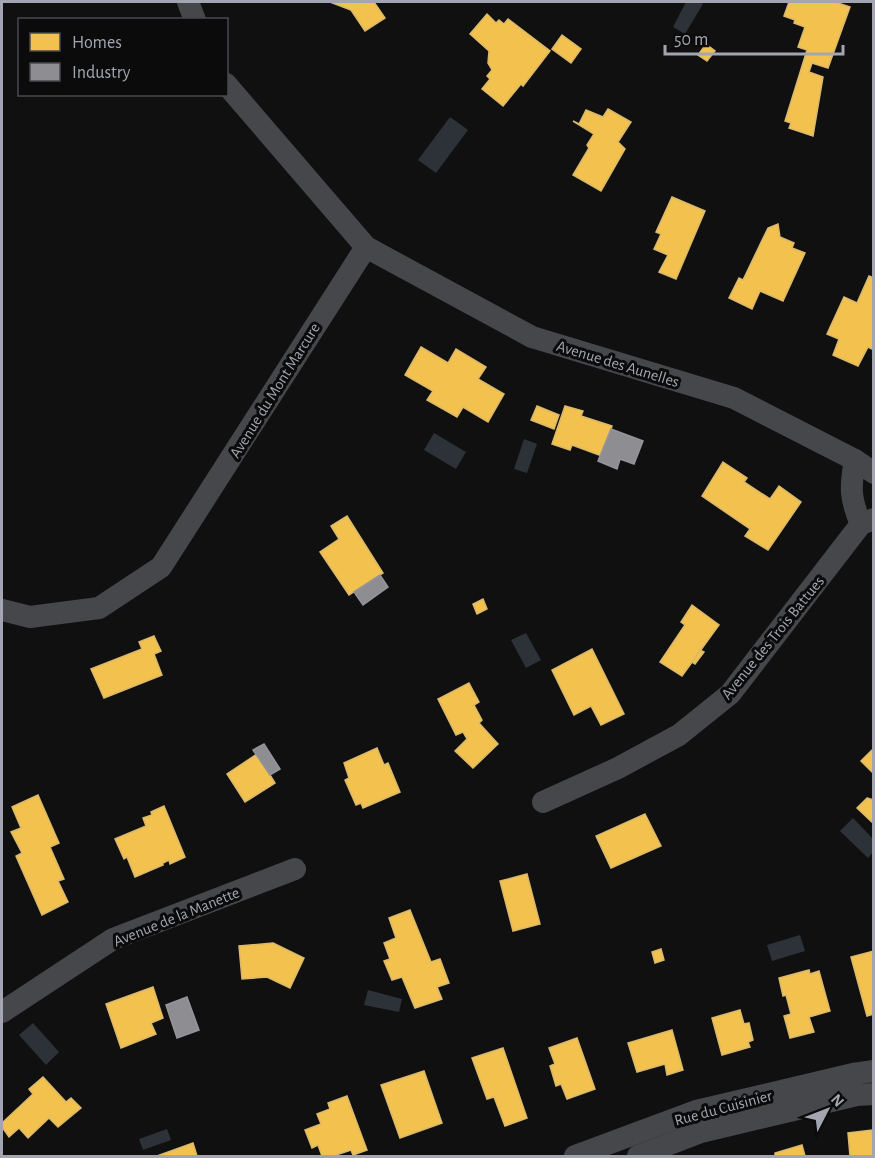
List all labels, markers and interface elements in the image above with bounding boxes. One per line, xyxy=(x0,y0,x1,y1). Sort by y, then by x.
legend xyxy=(18,18,228,96)
scale bar xyxy=(665,18,844,56)
text: 50 m xyxy=(674,31,708,49)
text: Homes xyxy=(72,34,122,52)
text: Industry xyxy=(72,64,131,82)
street label: Avenue du Mont Marcure xyxy=(227,320,323,461)
street label: Avenue des Aunelles xyxy=(555,338,681,390)
street label: Avenue des Trois Battues xyxy=(718,573,827,702)
street label: Avenue de la Manette xyxy=(111,884,242,949)
north arrow xyxy=(797,1080,857,1140)
street label: Rue du Cuisinier xyxy=(673,1087,775,1129)
text: N xyxy=(828,1091,847,1110)

